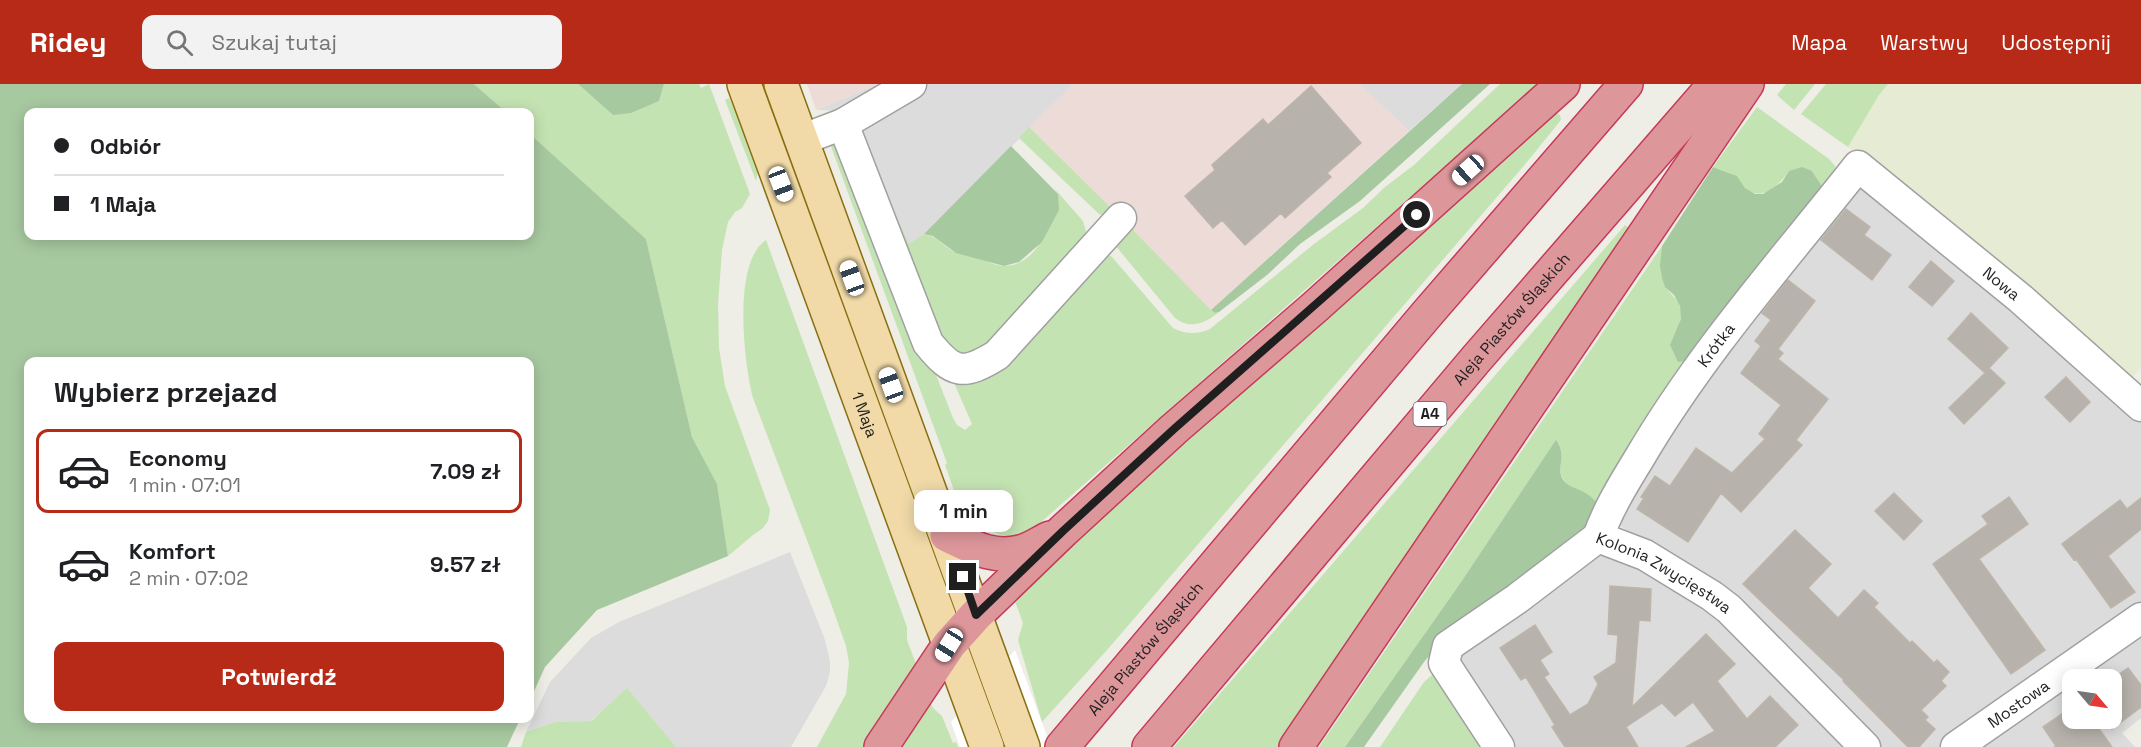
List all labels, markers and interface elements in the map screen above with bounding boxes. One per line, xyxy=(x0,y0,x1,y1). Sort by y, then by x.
search box xyxy=(142,15,562,69)
text: Ridey xyxy=(30,24,106,60)
icon: search xyxy=(163,26,196,59)
text: Szukaj tutaj xyxy=(211,28,337,56)
text: Mapa xyxy=(1791,29,1847,56)
text: Warstwy xyxy=(1880,29,1968,56)
text: Udostępnij xyxy=(2001,29,2111,56)
text: Odbiór xyxy=(90,132,161,160)
car xyxy=(1449,151,1487,189)
car xyxy=(766,164,796,204)
text: 1 Maja xyxy=(90,190,156,218)
route start xyxy=(1403,201,1430,228)
street label: Aleja Piastów Śląskich xyxy=(1449,248,1575,390)
car xyxy=(837,258,867,298)
street label: Nowa xyxy=(1978,262,2024,305)
street label: Krótka xyxy=(1693,319,1740,371)
car xyxy=(876,365,906,405)
text: Wybierz przejazd xyxy=(54,375,278,410)
street label: 1 Maja xyxy=(847,389,883,440)
road number: A4 xyxy=(1414,402,1446,426)
icon: car xyxy=(57,444,111,498)
text: Economy xyxy=(129,444,227,472)
text: 7.09 zł xyxy=(430,457,501,485)
text: 1 min · 07:01 xyxy=(129,472,241,498)
callout: 1 min xyxy=(914,490,1012,532)
text: 1 min xyxy=(939,498,988,524)
street label: Kolonia Zwycięstwa xyxy=(1593,527,1736,618)
icon: car xyxy=(57,537,111,591)
text: Komfort xyxy=(129,537,216,565)
text: 9.57 zł xyxy=(430,550,501,578)
route end xyxy=(949,563,976,590)
text: 2 min · 07:02 xyxy=(129,565,248,591)
street label: Aleja Piastów Śląskich xyxy=(1083,577,1208,720)
car xyxy=(932,625,966,665)
button: Potwierdź xyxy=(54,642,504,711)
north arrow xyxy=(2062,669,2122,729)
map controls xyxy=(2062,669,2122,729)
street label: Mostowa xyxy=(1984,675,2054,733)

